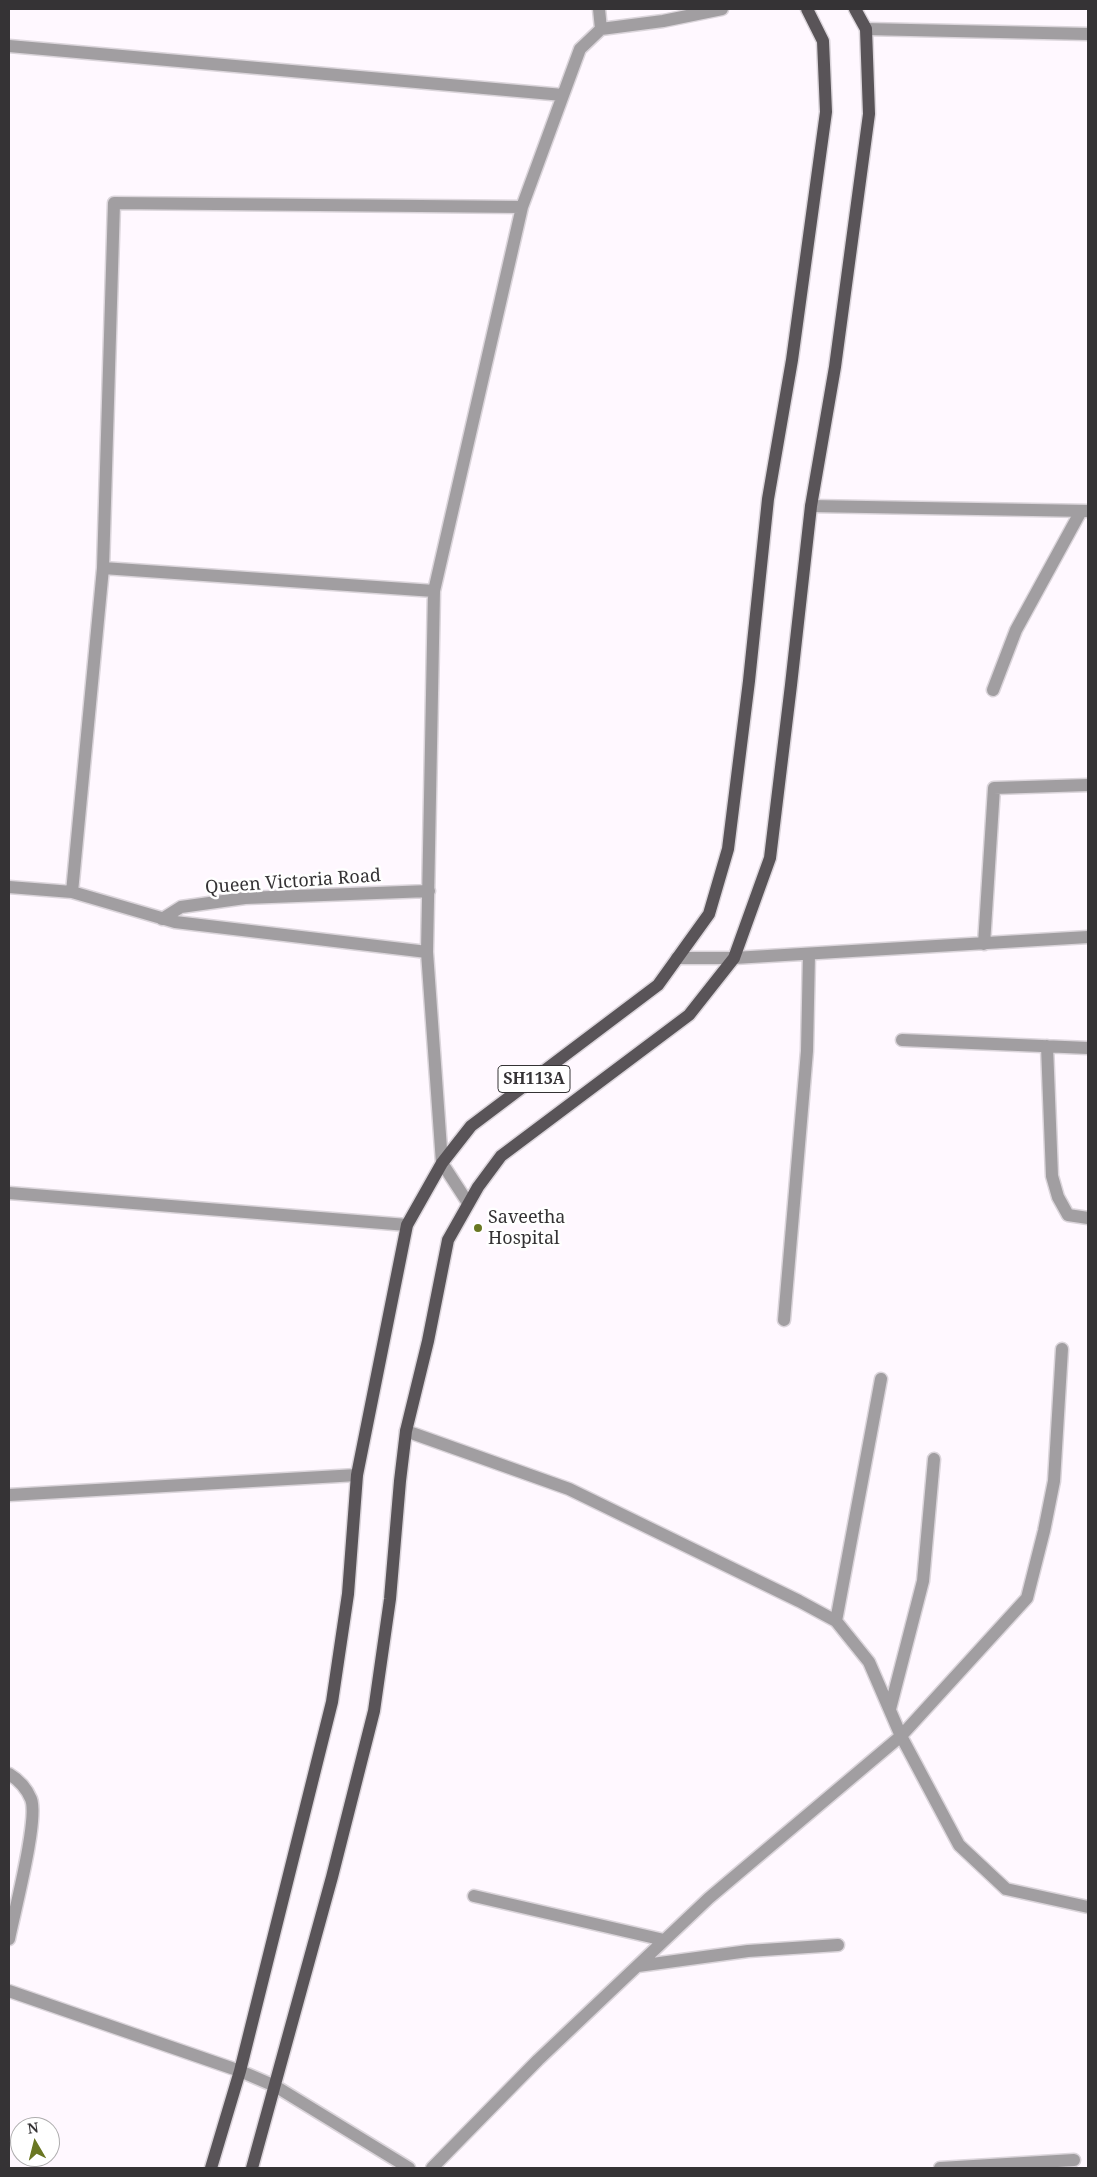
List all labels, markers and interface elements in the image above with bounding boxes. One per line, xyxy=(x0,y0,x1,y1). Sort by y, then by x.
street label: Queen Victoria Road xyxy=(204,865,382,899)
road number: SH113A xyxy=(498,1066,570,1092)
place label: Saveetha Hospital xyxy=(488,1207,566,1250)
marker: Saveetha Hospital xyxy=(472,1222,484,1234)
north arrow xyxy=(10,2117,60,2167)
text: N xyxy=(26,2117,40,2138)

